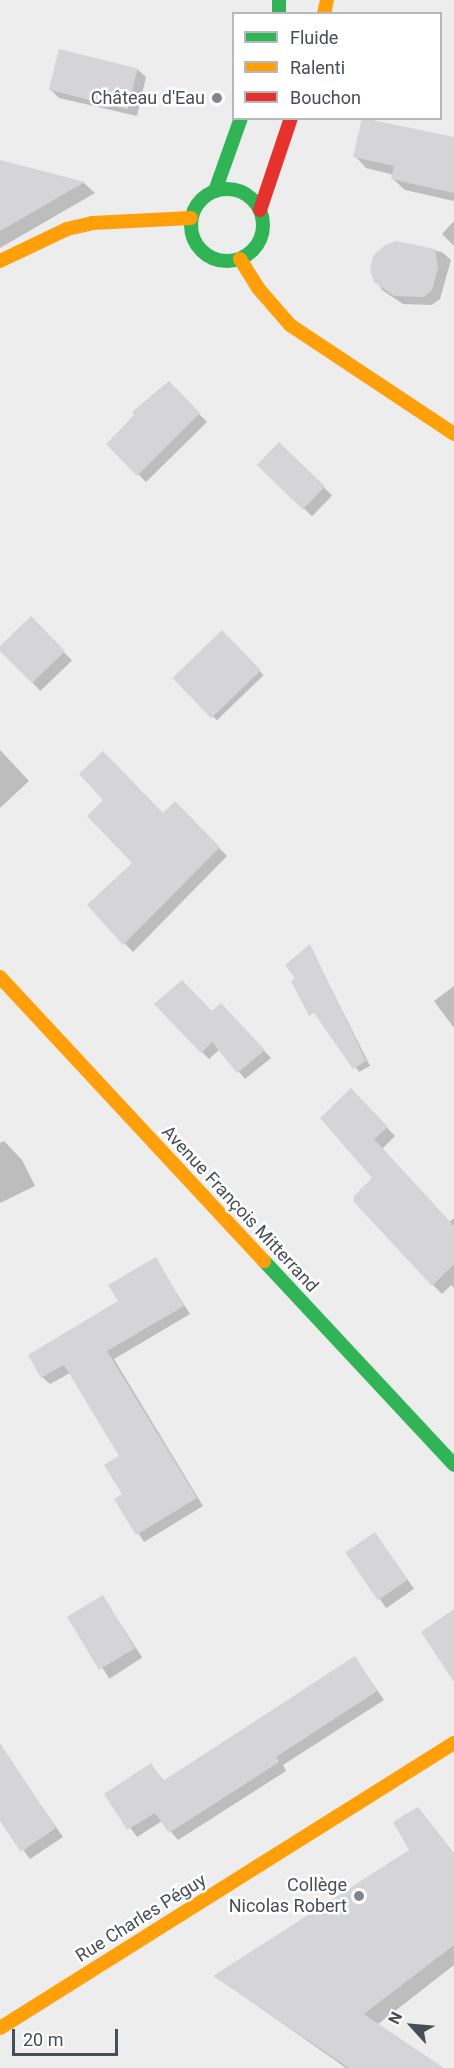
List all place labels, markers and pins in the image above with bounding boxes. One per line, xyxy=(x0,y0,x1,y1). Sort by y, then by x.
place label: Château d'Eau xyxy=(91,87,205,109)
marker: Château d'Eau xyxy=(210,91,224,105)
place label: Collège Nicolas Robert xyxy=(229,1875,347,1918)
marker: Collège Nicolas Robert xyxy=(352,1889,366,1903)

